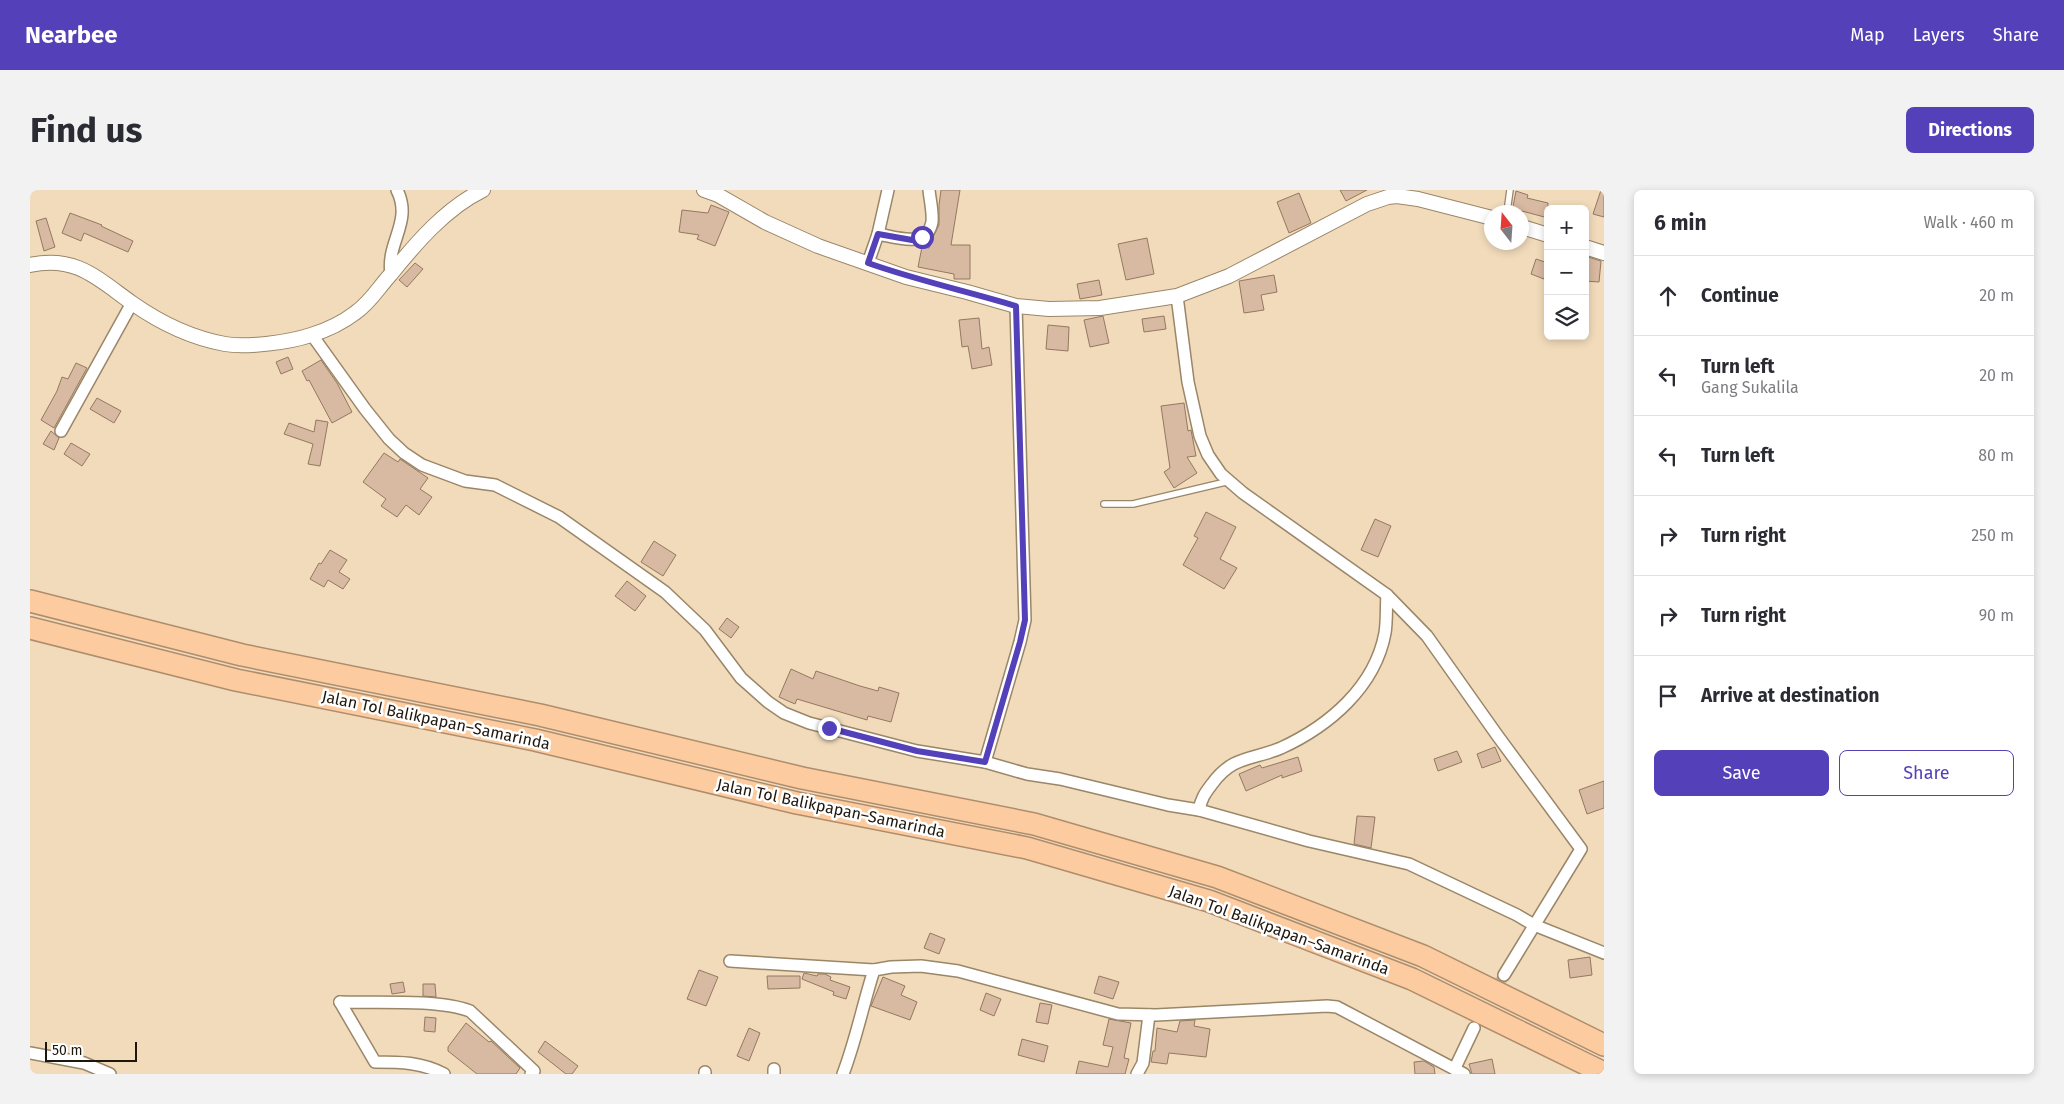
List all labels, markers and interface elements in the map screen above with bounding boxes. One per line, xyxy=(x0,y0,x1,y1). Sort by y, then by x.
text: Nearbee xyxy=(25,21,118,49)
text: Map xyxy=(1850,24,1885,46)
text: Layers xyxy=(1913,24,1965,46)
text: Share xyxy=(1993,24,2039,46)
button: Directions xyxy=(1906,107,2034,153)
text: Find us xyxy=(30,109,142,151)
north arrow xyxy=(1484,205,1529,250)
map controls xyxy=(1544,205,1589,340)
button: + xyxy=(1544,205,1589,250)
text: 6 min xyxy=(1654,210,1707,236)
text: Walk · 460 m xyxy=(1924,213,2014,232)
route start xyxy=(911,226,934,249)
button: − xyxy=(1544,250,1589,295)
icon: ahead xyxy=(1654,282,1682,310)
text: Continue xyxy=(1701,284,1779,307)
text: 20 m xyxy=(1979,286,2014,305)
button: layers xyxy=(1544,295,1589,340)
text: Turn left xyxy=(1701,355,1775,378)
icon: left xyxy=(1654,362,1682,390)
text: 20 m xyxy=(1979,366,2014,385)
text: Gang Sukalila xyxy=(1701,378,1799,397)
icon: left xyxy=(1654,442,1682,470)
text: Turn left xyxy=(1701,444,1775,467)
text: 80 m xyxy=(1978,446,2014,465)
icon: right xyxy=(1654,522,1682,550)
text: Turn right xyxy=(1701,524,1786,547)
text: 250 m xyxy=(1971,526,2014,545)
icon: right xyxy=(1654,602,1682,630)
text: Turn right xyxy=(1701,604,1786,627)
text: 90 m xyxy=(1979,606,2014,625)
icon: arrive xyxy=(1654,682,1682,710)
text: Arrive at destination xyxy=(1701,684,1880,707)
street label: Jalan Tol Balikpapan–Samarinda xyxy=(320,686,552,754)
route end xyxy=(818,717,841,740)
button: Save xyxy=(1654,750,1829,796)
button: Share xyxy=(1839,750,2014,796)
street label: Jalan Tol Balikpapan–Samarinda xyxy=(715,774,947,842)
street label: Jalan Tol Balikpapan–Samarinda xyxy=(1166,881,1392,979)
scale bar xyxy=(45,1039,138,1062)
text: 50 m xyxy=(52,1042,83,1059)

